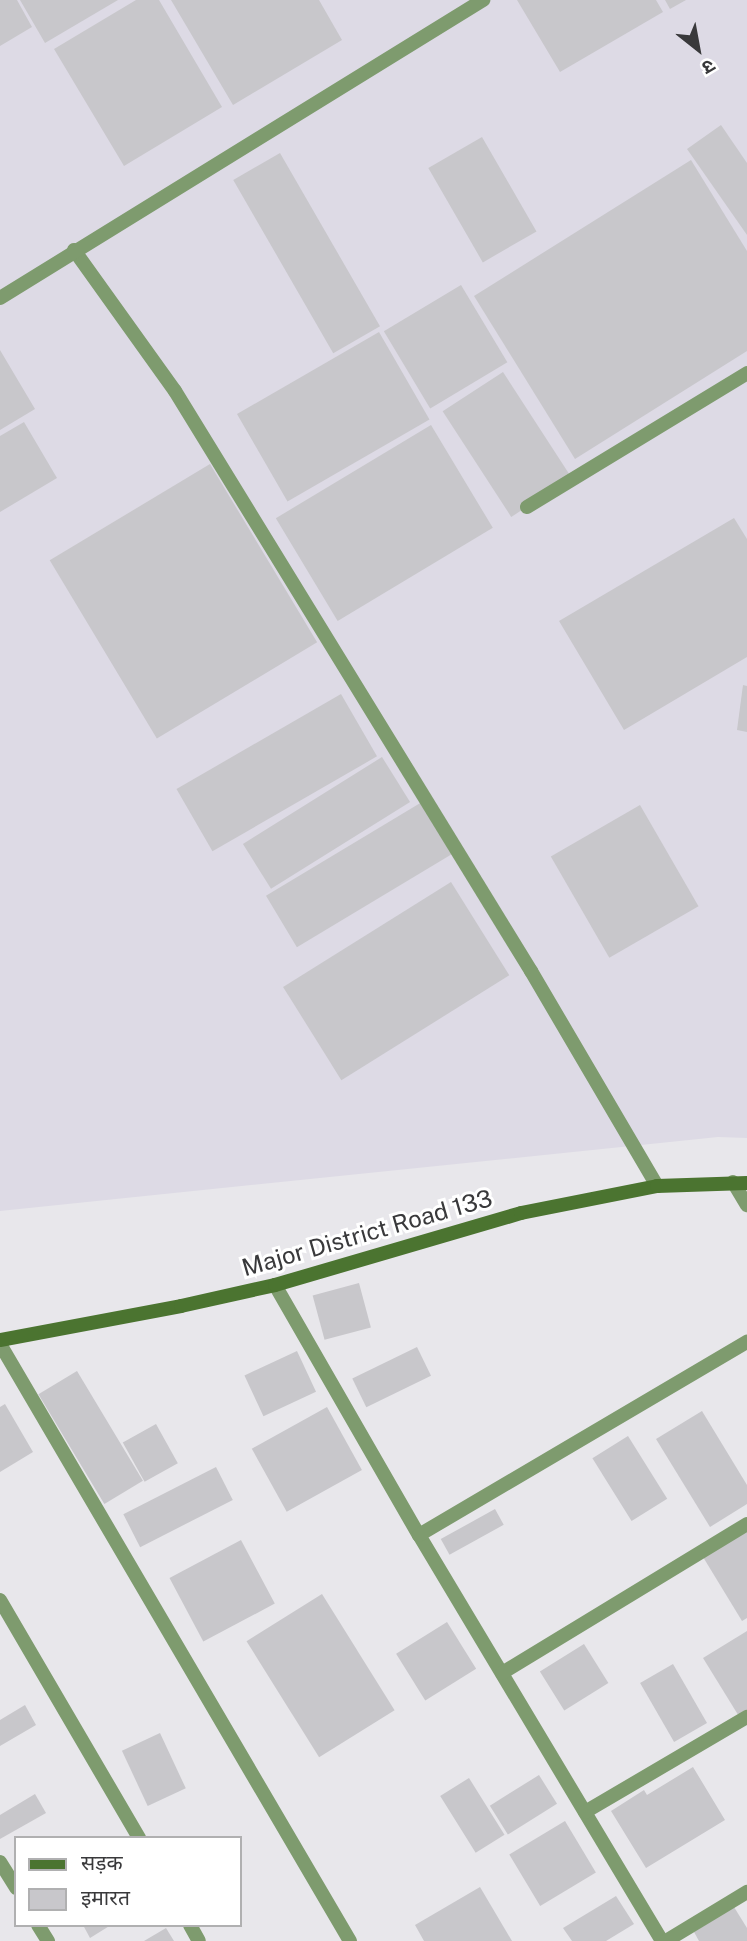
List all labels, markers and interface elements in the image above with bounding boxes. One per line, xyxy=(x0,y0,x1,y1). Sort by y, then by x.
north arrow xyxy=(663,14,733,84)
text: उ xyxy=(698,55,719,79)
street label: Major District Road 133 xyxy=(239,1183,495,1283)
legend xyxy=(14,1836,242,1927)
text: सड़क xyxy=(81,1850,123,1875)
text: इमारत xyxy=(81,1885,130,1910)

